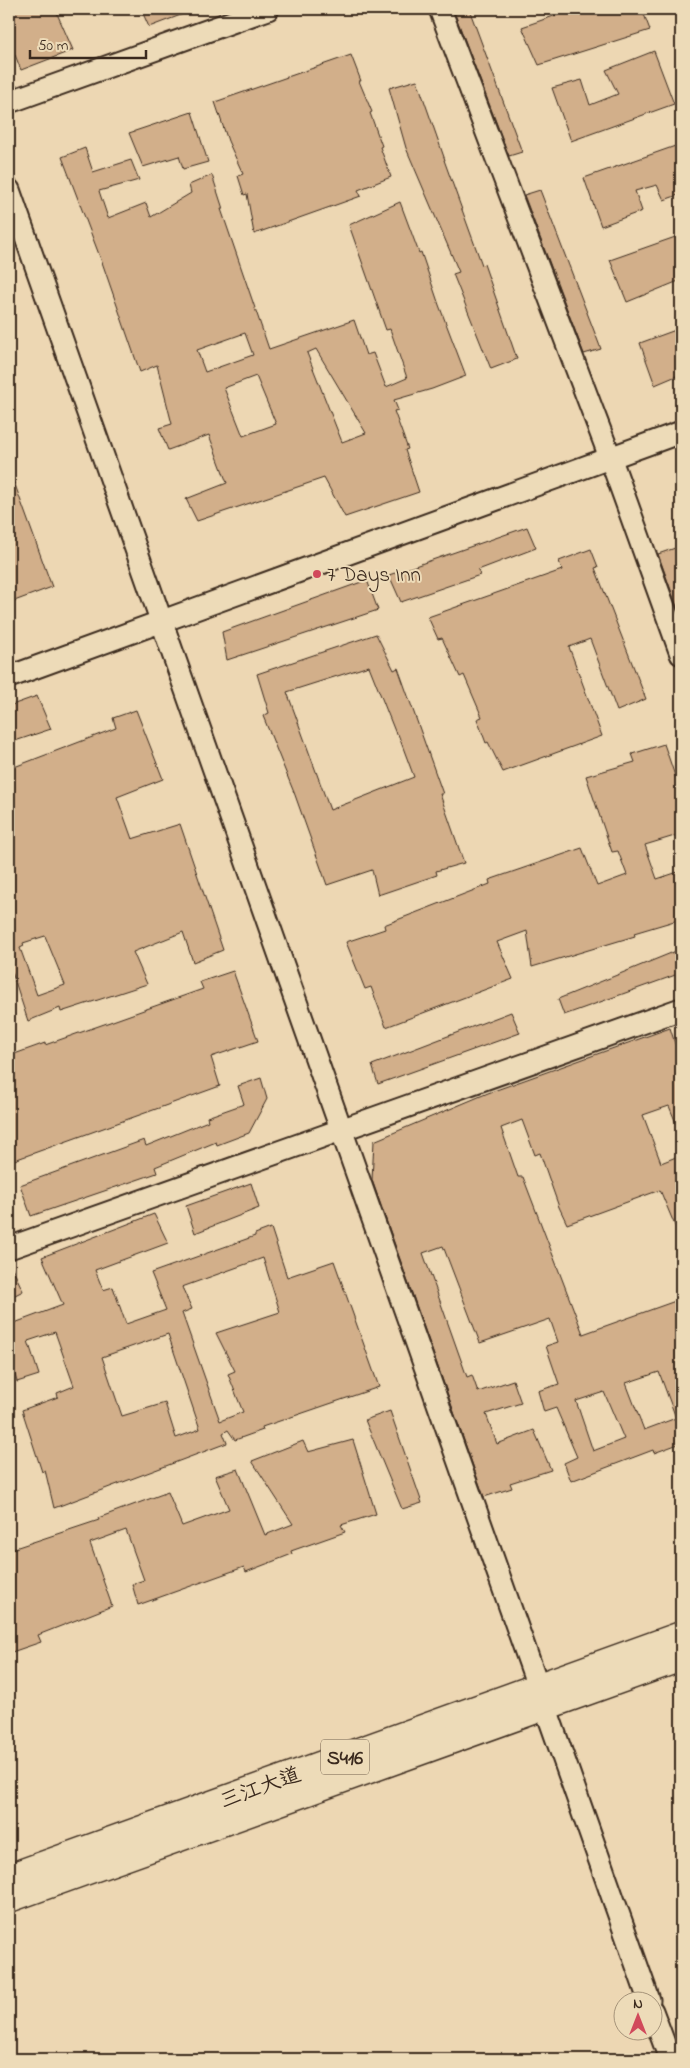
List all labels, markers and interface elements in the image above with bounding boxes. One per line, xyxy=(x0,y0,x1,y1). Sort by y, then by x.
scale bar xyxy=(30,28,146,60)
text: 50 m xyxy=(38,35,69,57)
place label: 7 Days Inn xyxy=(327,561,421,593)
marker: 7 Days Inn xyxy=(311,568,323,580)
road number: S416 xyxy=(321,1740,369,1774)
street label: 三江大道 xyxy=(216,1760,305,1817)
north arrow xyxy=(612,1990,662,2040)
text: N xyxy=(633,1994,643,2015)

